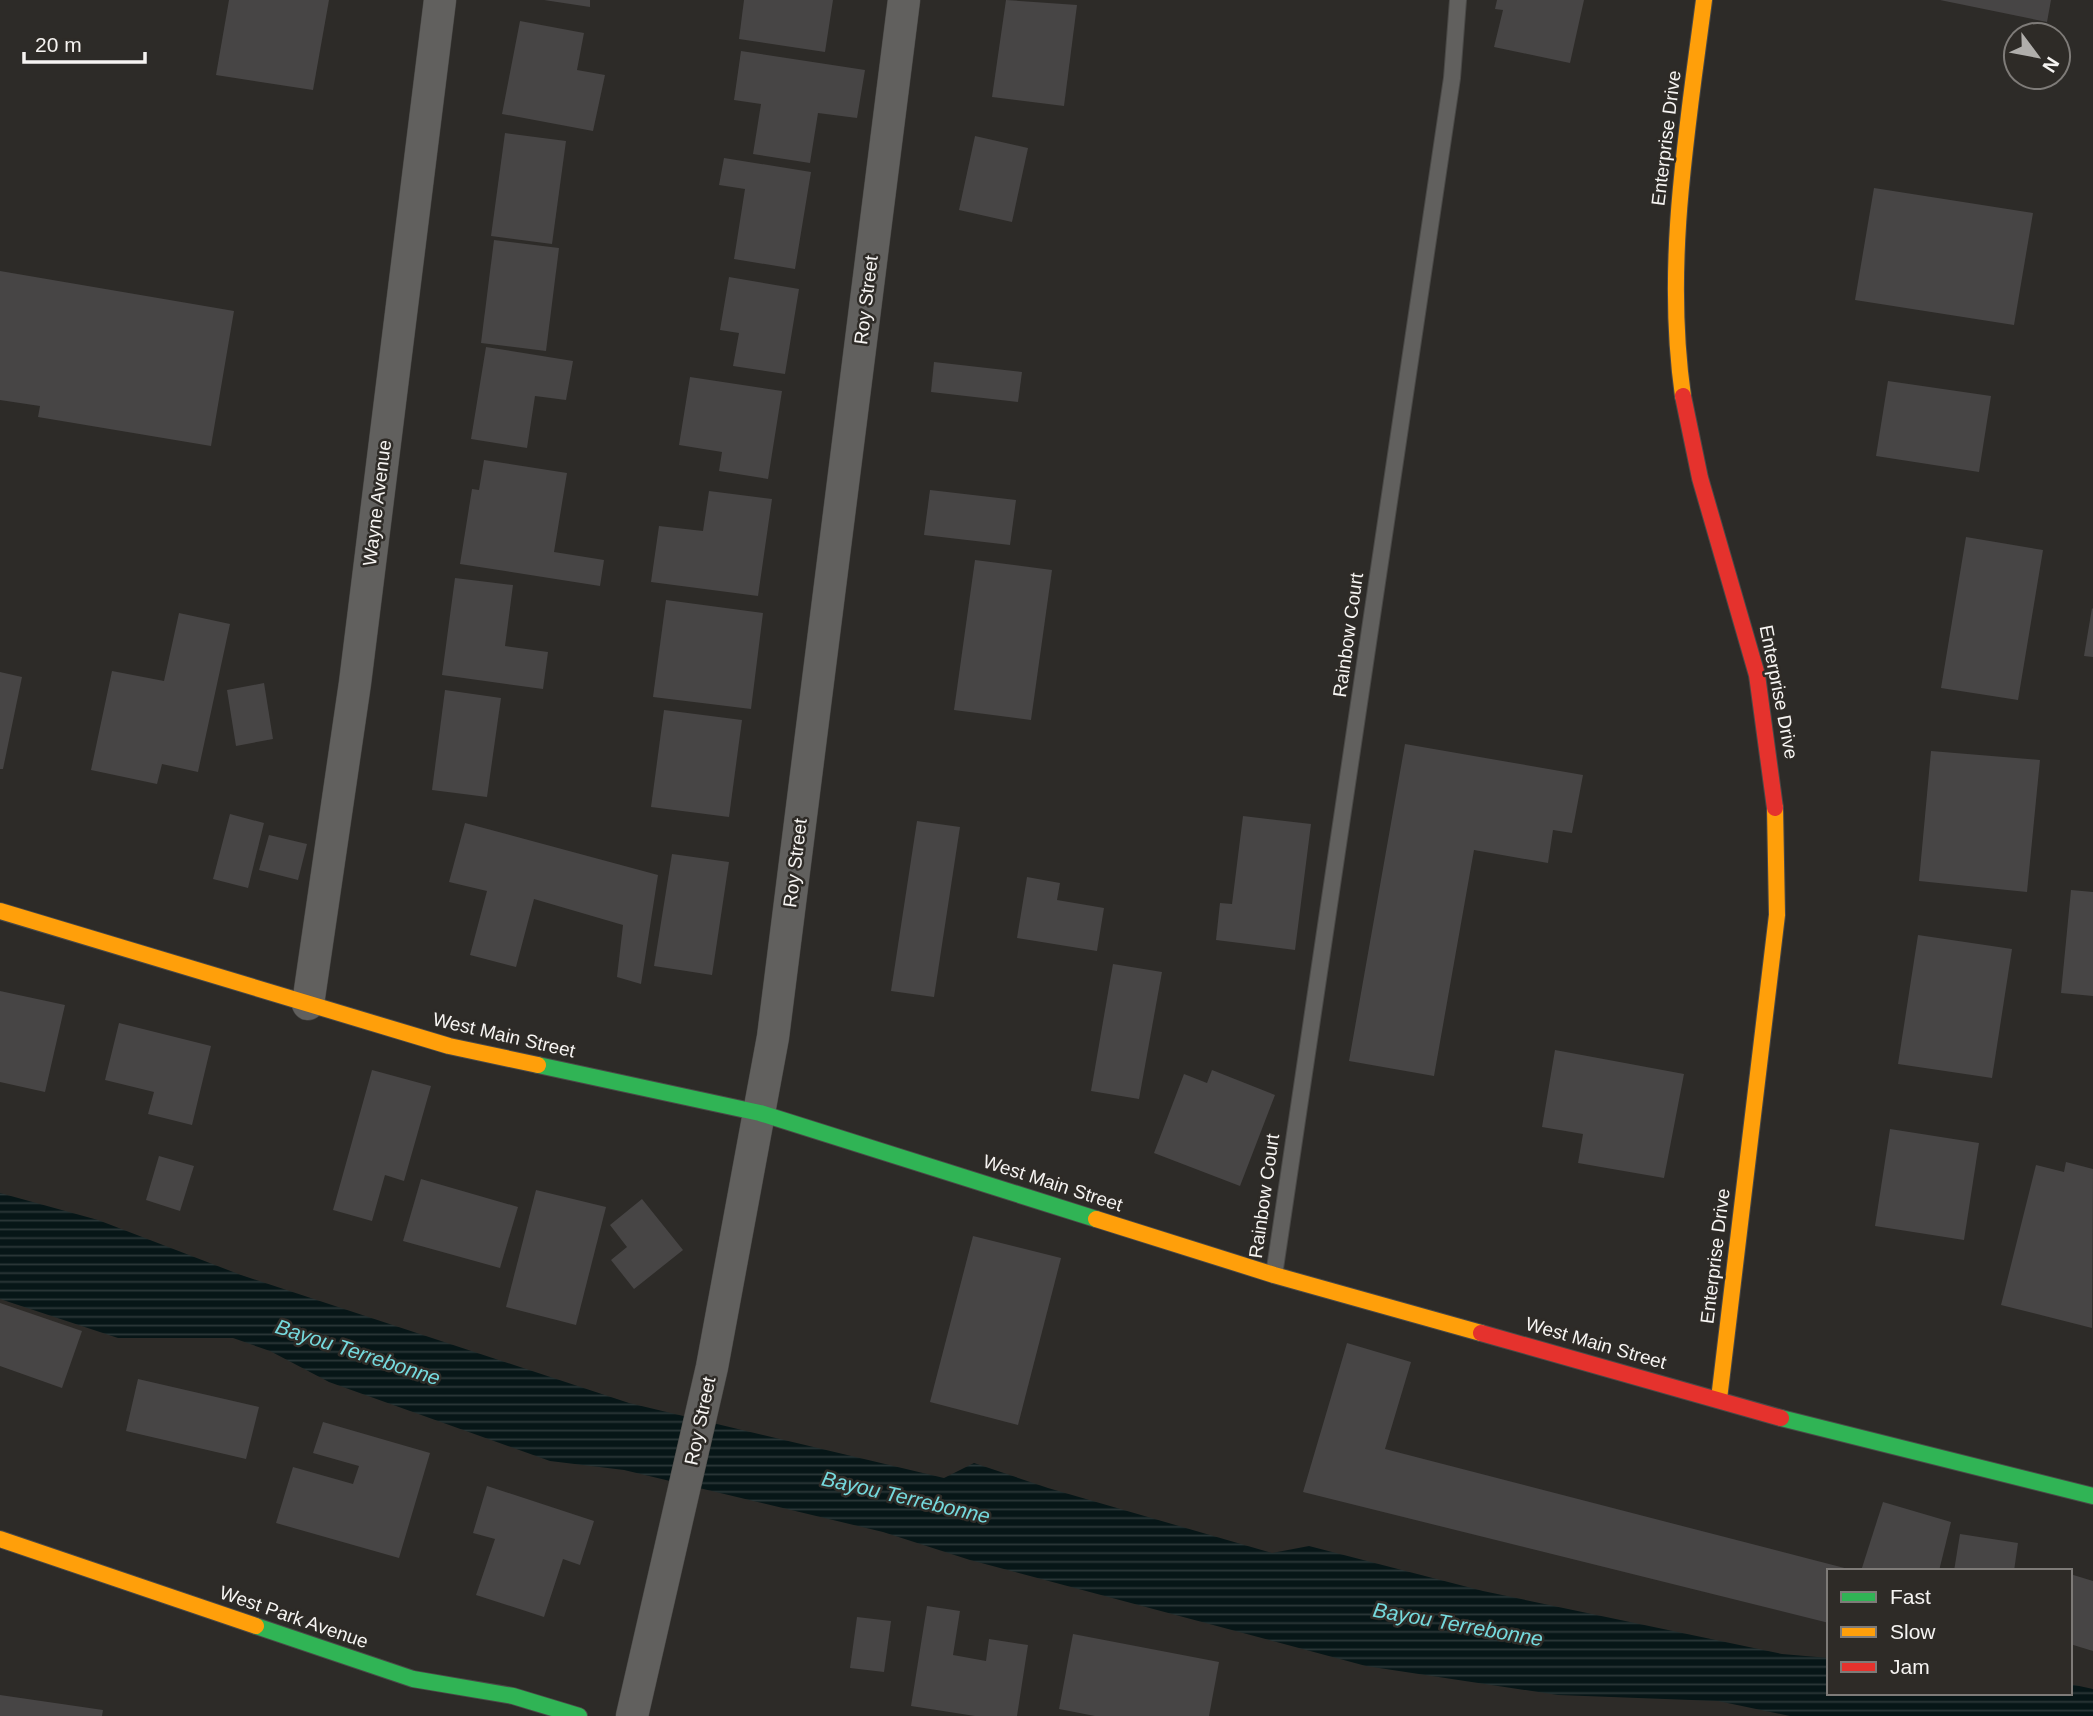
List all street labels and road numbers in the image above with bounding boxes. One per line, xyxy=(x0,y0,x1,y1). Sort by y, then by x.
street label: Enterprise Drive xyxy=(1647,69,1685,207)
street label: Roy Street xyxy=(850,253,882,346)
street label: Wayne Avenue xyxy=(359,439,395,567)
street label: Rainbow Court xyxy=(1329,571,1367,699)
street label: Enterprise Drive xyxy=(1756,623,1802,761)
street label: Roy Street xyxy=(779,816,811,909)
street label: West Main Street xyxy=(431,1008,578,1062)
street label: Rainbow Court xyxy=(1245,1132,1283,1260)
street label: West Main Street xyxy=(981,1151,1126,1216)
street label: Enterprise Drive xyxy=(1696,1187,1734,1325)
street label: West Main Street xyxy=(1523,1313,1669,1373)
street label: Roy Street xyxy=(680,1374,720,1467)
street label: West Park Avenue xyxy=(217,1582,371,1652)

